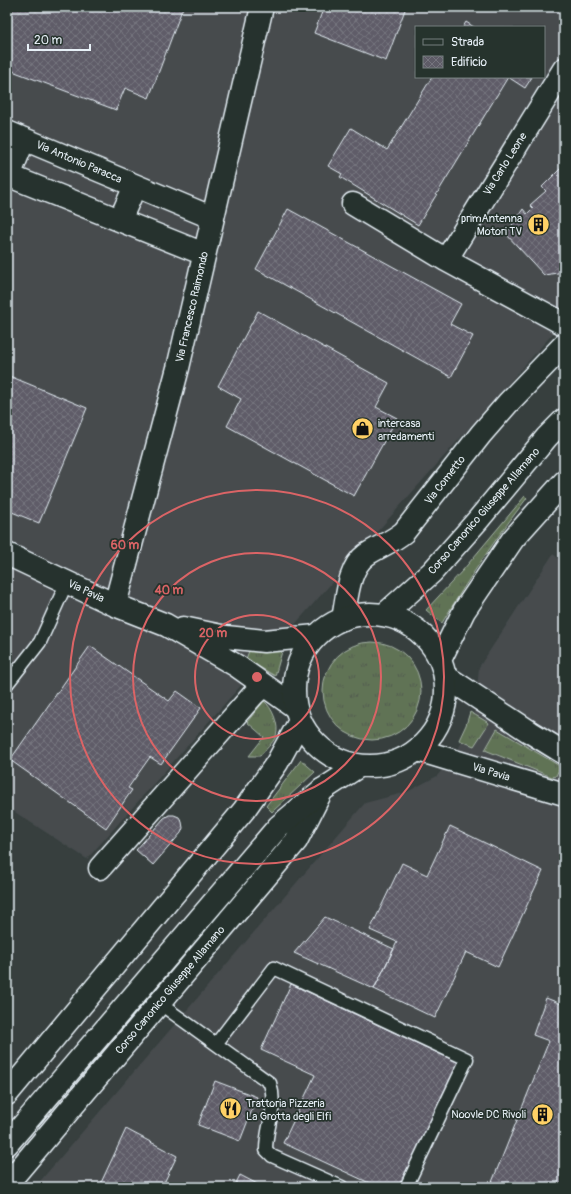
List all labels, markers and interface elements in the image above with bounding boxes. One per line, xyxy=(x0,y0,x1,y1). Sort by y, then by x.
scale bar xyxy=(28,26,90,52)
legend xyxy=(415,26,545,78)
text: 20 m xyxy=(34,33,63,48)
text: Strada xyxy=(451,35,485,50)
text: Edificio xyxy=(451,55,487,70)
street label: Via Carlo Leone xyxy=(480,130,530,198)
street label: Via Antonio Paracca xyxy=(34,138,124,186)
building icon: primAntenna Motori TV xyxy=(525,211,551,237)
place label: primAntenna Motori TV xyxy=(461,212,522,238)
street label: Via Francesco Raimondo xyxy=(173,250,211,364)
shop icon: intercasa arredamenti xyxy=(349,416,375,442)
place label: intercasa arredamenti xyxy=(378,417,434,443)
street label: Corso Canonico Giuseppe Allamano xyxy=(425,445,543,577)
street label: Via Cometto xyxy=(422,453,468,507)
text: 60 m xyxy=(111,538,140,553)
street label: Via Pavia xyxy=(66,577,106,605)
text: 40 m xyxy=(154,583,184,598)
text: 20 m xyxy=(199,626,227,641)
centre of rings xyxy=(250,670,264,684)
street label: Via Pavia xyxy=(471,760,511,784)
street label: Corso Canonico Giuseppe Allamano xyxy=(112,923,228,1057)
restaurant icon: Trattoria Pizzeria La Grotta degli Elfi xyxy=(217,1096,243,1122)
place label: Trattoria Pizzeria La Grotta degli Elfi xyxy=(246,1097,332,1123)
building icon: Noovle DC Rivoli xyxy=(529,1101,555,1127)
place label: Noovle DC Rivoli xyxy=(451,1108,526,1121)

